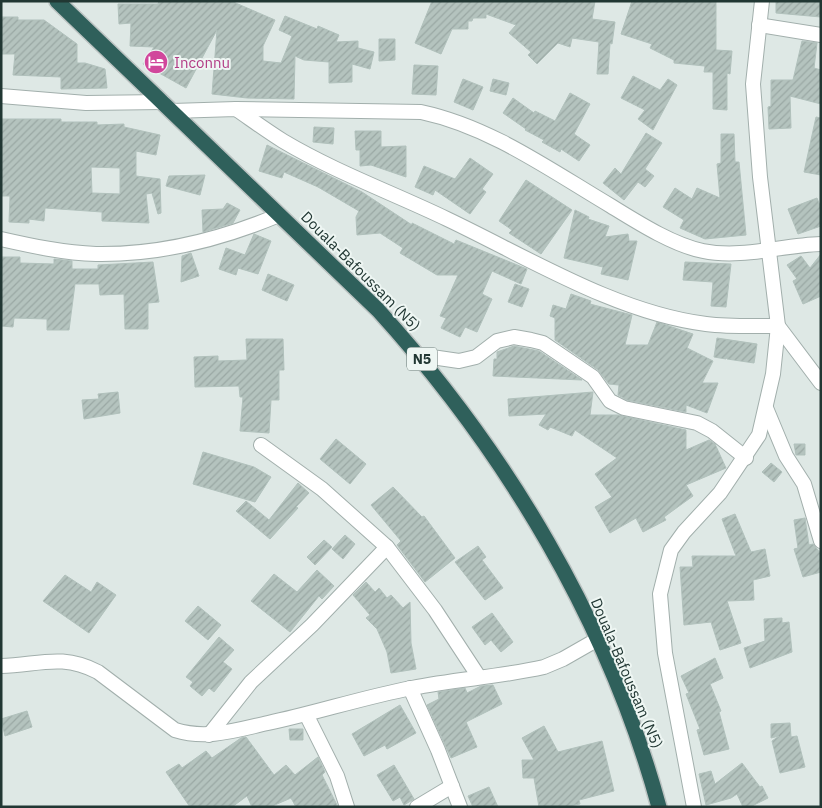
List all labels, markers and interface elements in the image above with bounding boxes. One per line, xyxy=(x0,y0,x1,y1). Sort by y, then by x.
hotel icon: Inconnu xyxy=(143,49,169,75)
place label: Inconnu xyxy=(174,53,230,72)
street label: Douala-Bafoussam (N5) xyxy=(297,207,425,335)
road number: N5 xyxy=(407,348,437,370)
street label: Douala-Bafoussam (N5) xyxy=(587,595,667,751)

